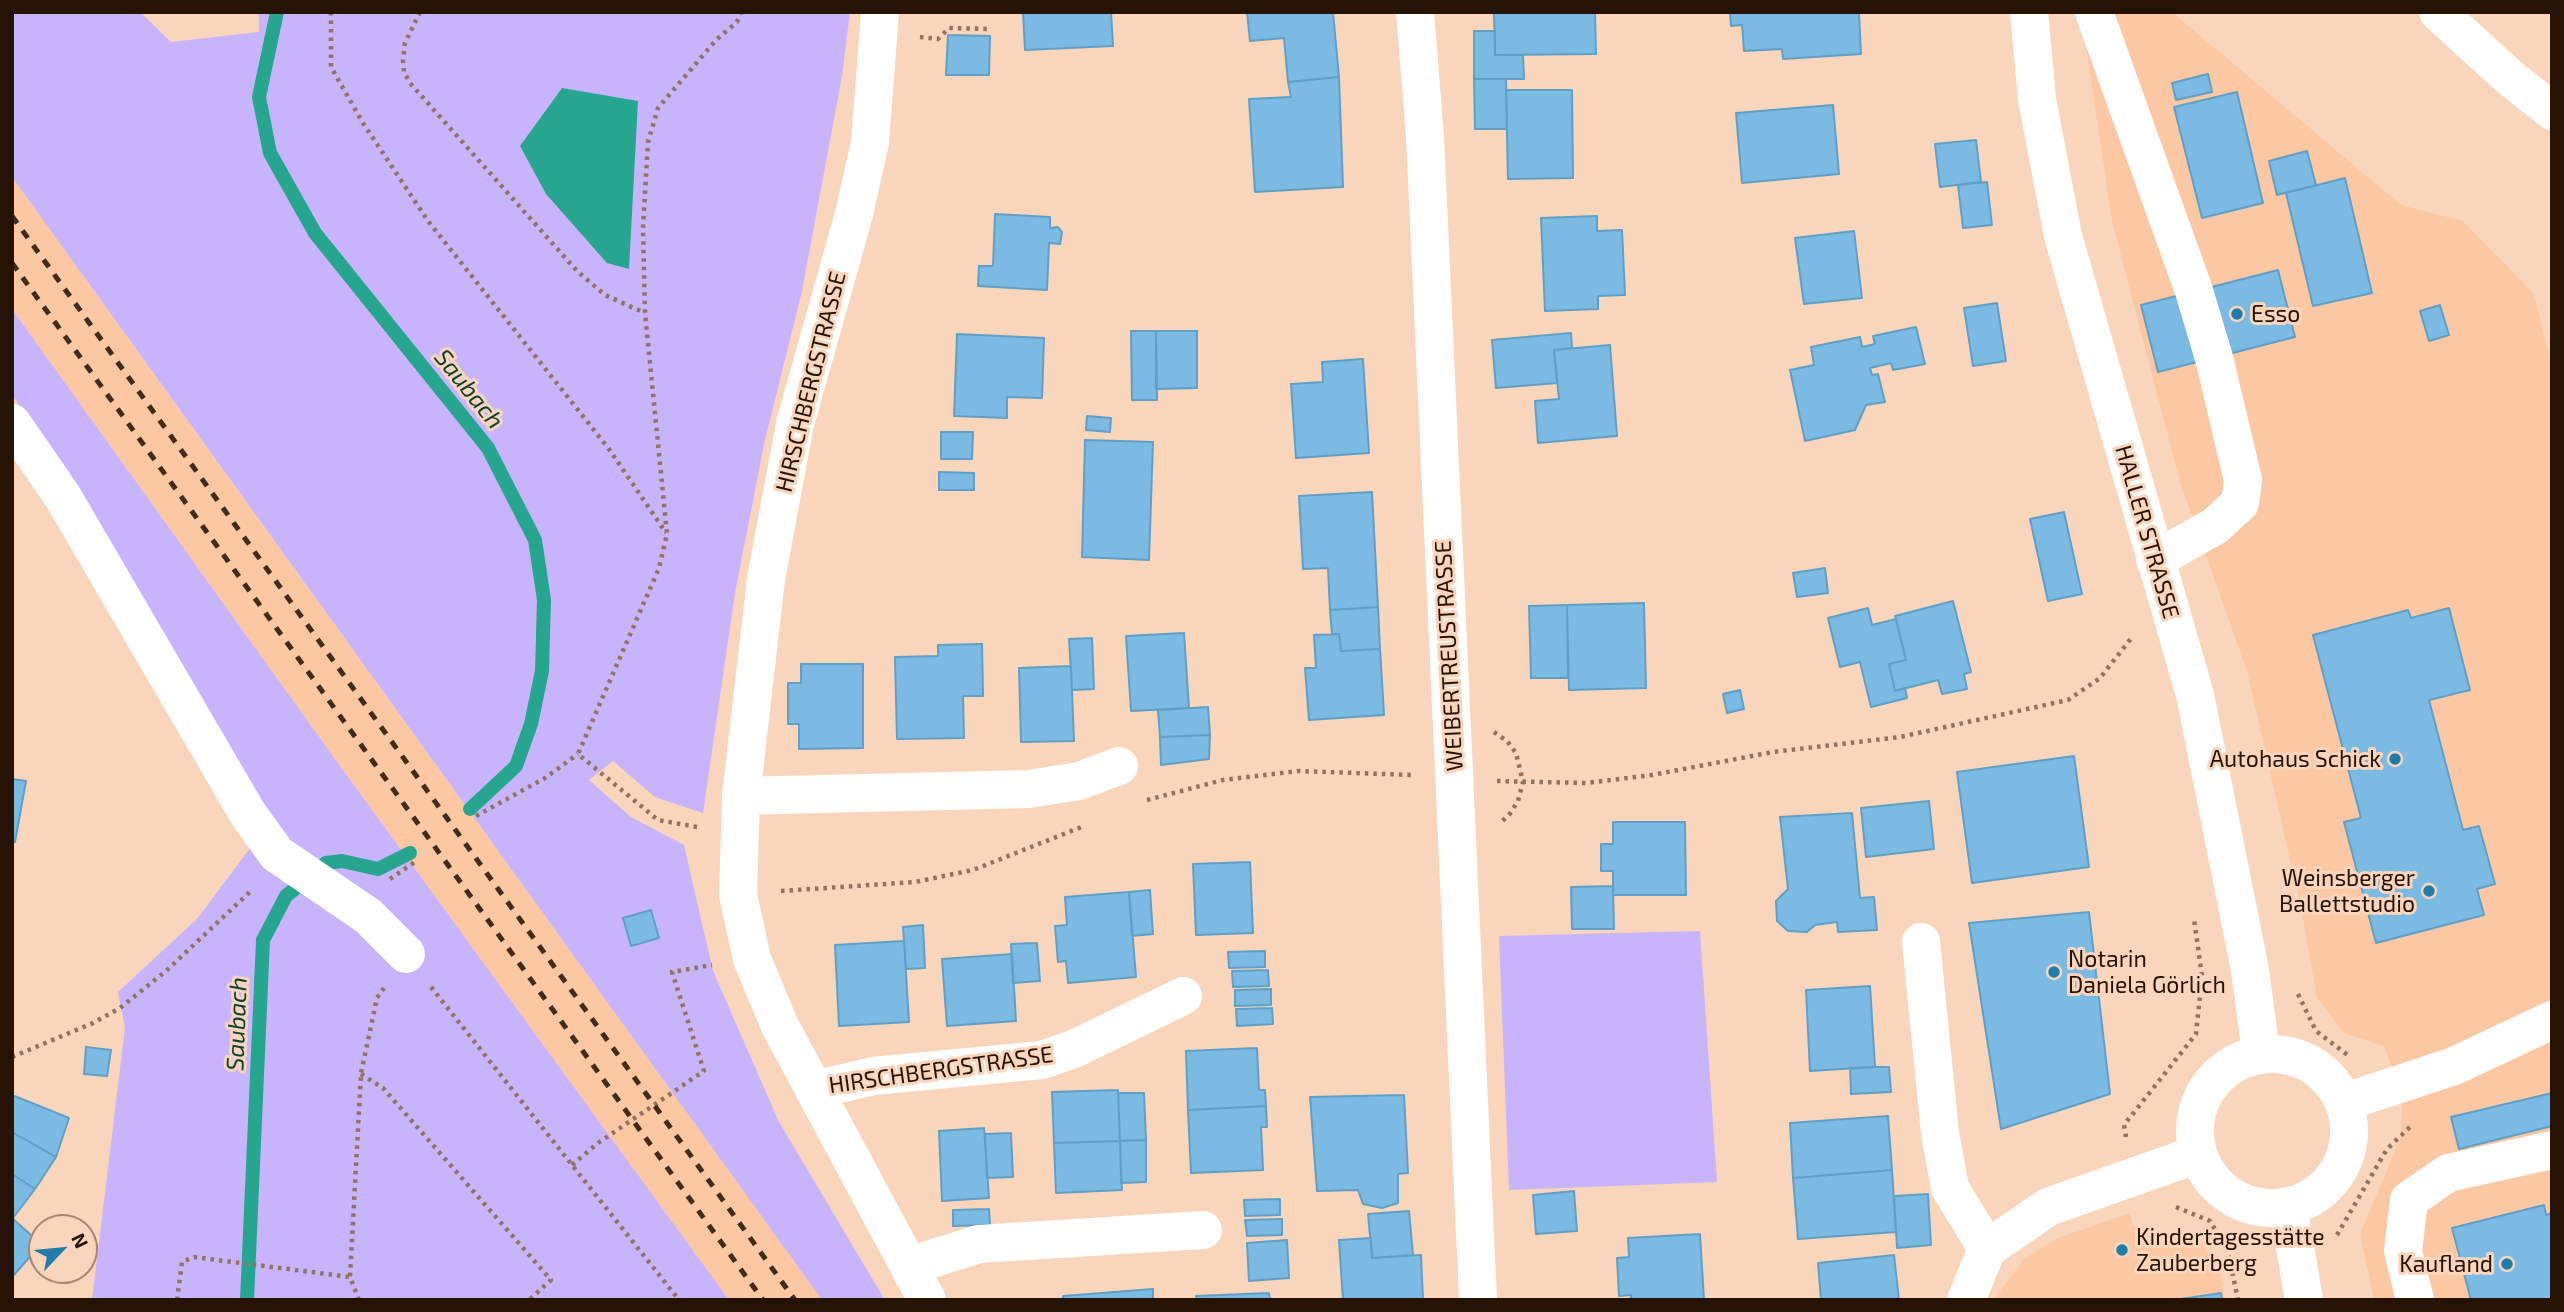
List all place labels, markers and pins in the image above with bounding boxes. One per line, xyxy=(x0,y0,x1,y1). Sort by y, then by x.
place label: Esso xyxy=(2251,300,2300,328)
marker: Esso xyxy=(2229,306,2245,322)
place label: Autohaus Schick xyxy=(2210,745,2381,773)
marker: Autohaus Schick xyxy=(2387,751,2403,767)
place label: Weinsberger Ballettstudio xyxy=(2279,864,2415,918)
marker: Weinsberger Ballettstudio xyxy=(2421,883,2437,899)
place label: Notarin Daniela Görlich xyxy=(2068,945,2226,999)
marker: Notarin Daniela Görlich xyxy=(2046,964,2062,980)
place label: Kindertagesstätte Zauberberg xyxy=(2136,1223,2325,1277)
marker: Kindertagesstätte Zauberberg xyxy=(2114,1242,2130,1258)
place label: Kaufland xyxy=(2399,1250,2493,1278)
marker: Kaufland xyxy=(2499,1256,2515,1272)

